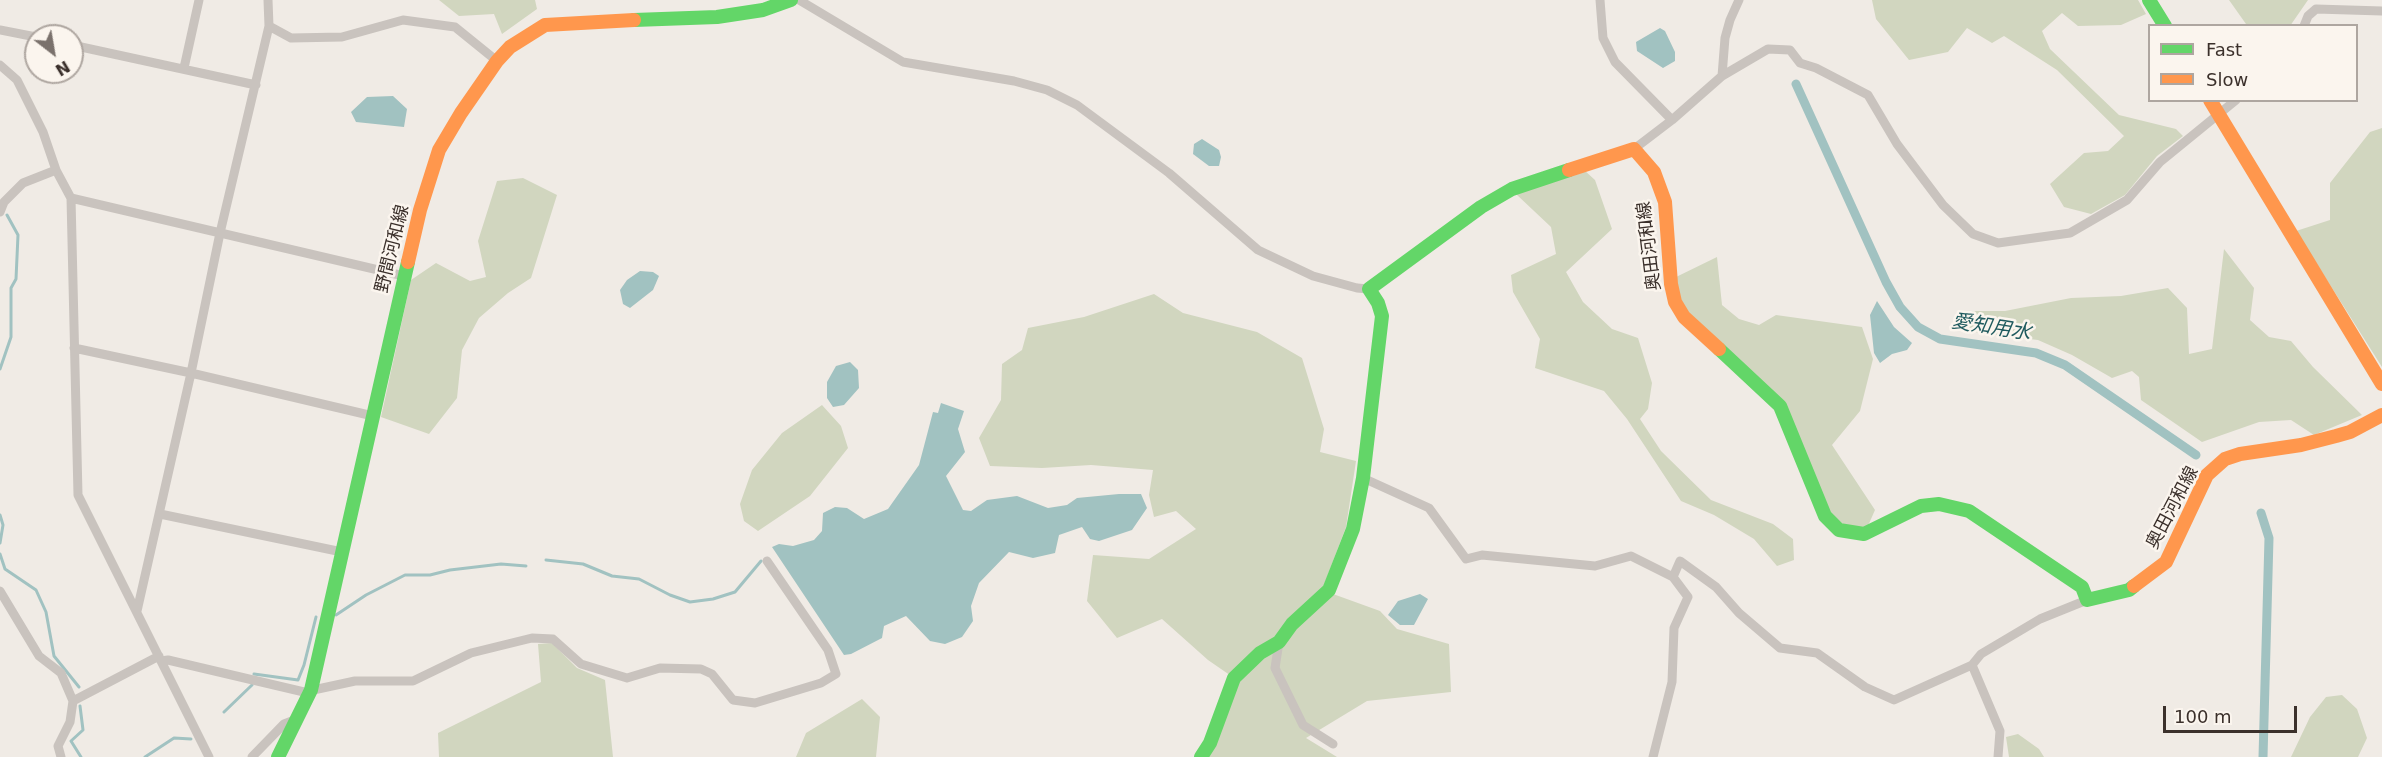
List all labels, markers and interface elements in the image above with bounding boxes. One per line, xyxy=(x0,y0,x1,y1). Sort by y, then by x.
north arrow xyxy=(24,24,84,84)
legend xyxy=(2148,24,2358,102)
text: Fast xyxy=(2206,39,2242,60)
text: N xyxy=(52,57,73,80)
text: Slow xyxy=(2206,69,2248,90)
street label: 奥田河和線 xyxy=(1634,200,1666,292)
street label: 野間河和線 xyxy=(372,203,414,295)
water label: 愛知用水 xyxy=(1950,310,2032,346)
street label: 奥田河和線 xyxy=(2142,463,2204,553)
scale bar xyxy=(2166,694,2300,732)
text: 100 m xyxy=(2174,706,2232,727)

